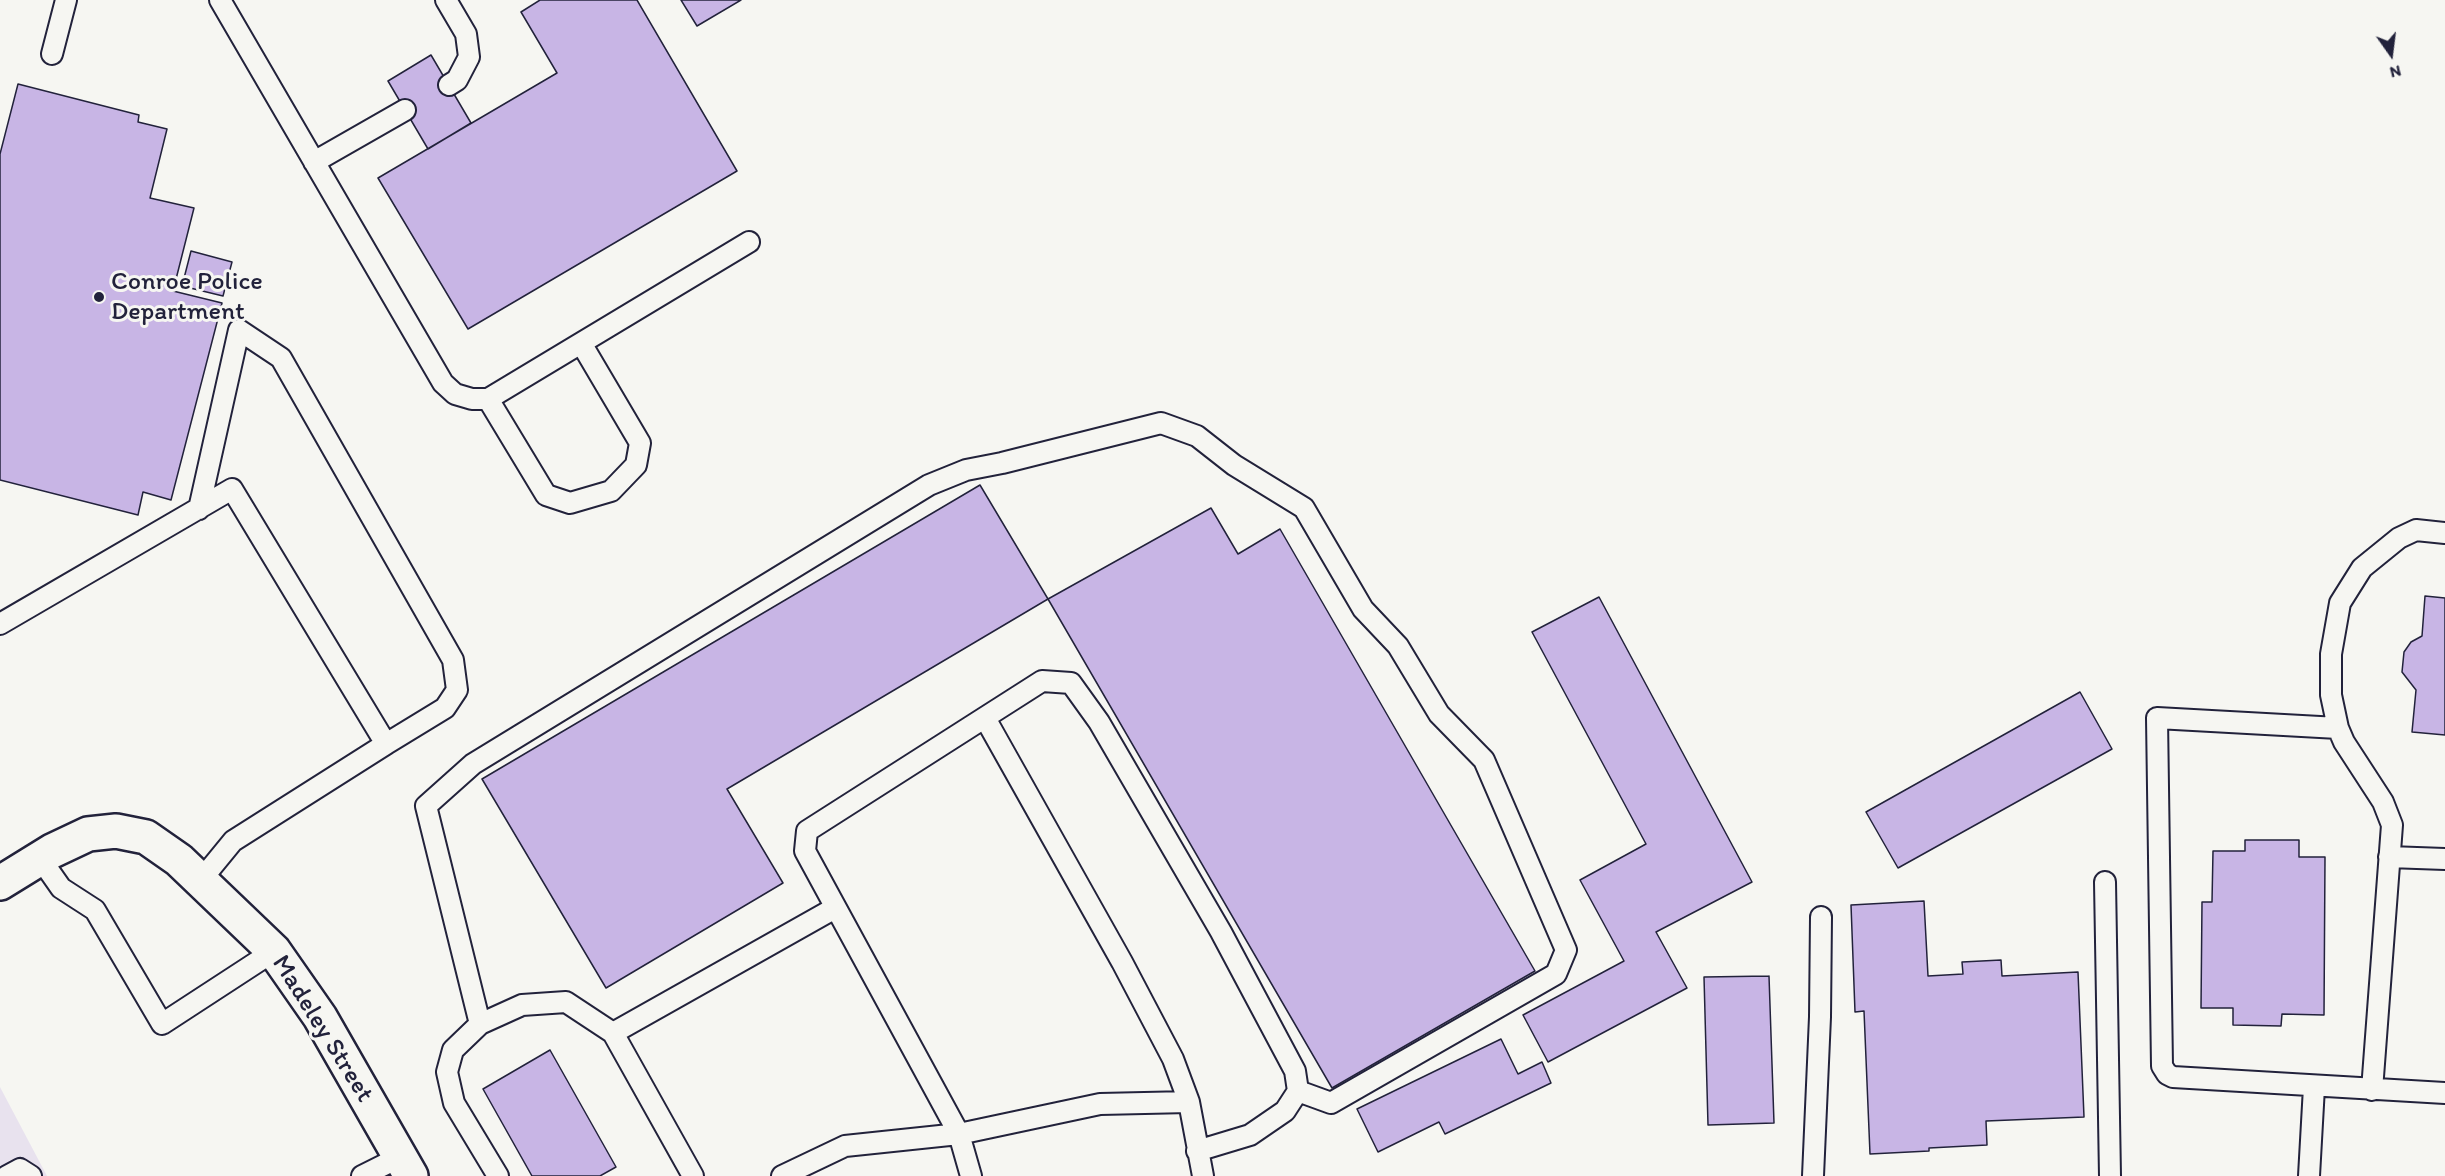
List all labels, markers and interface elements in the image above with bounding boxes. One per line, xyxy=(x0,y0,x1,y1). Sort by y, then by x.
north arrow xyxy=(2361,24,2421,84)
text: N xyxy=(2388,61,2403,82)
place label: Conroe Police Department xyxy=(111,266,263,328)
marker: Conroe Police Department xyxy=(92,290,106,304)
street label: Madeley Street xyxy=(264,950,380,1108)

